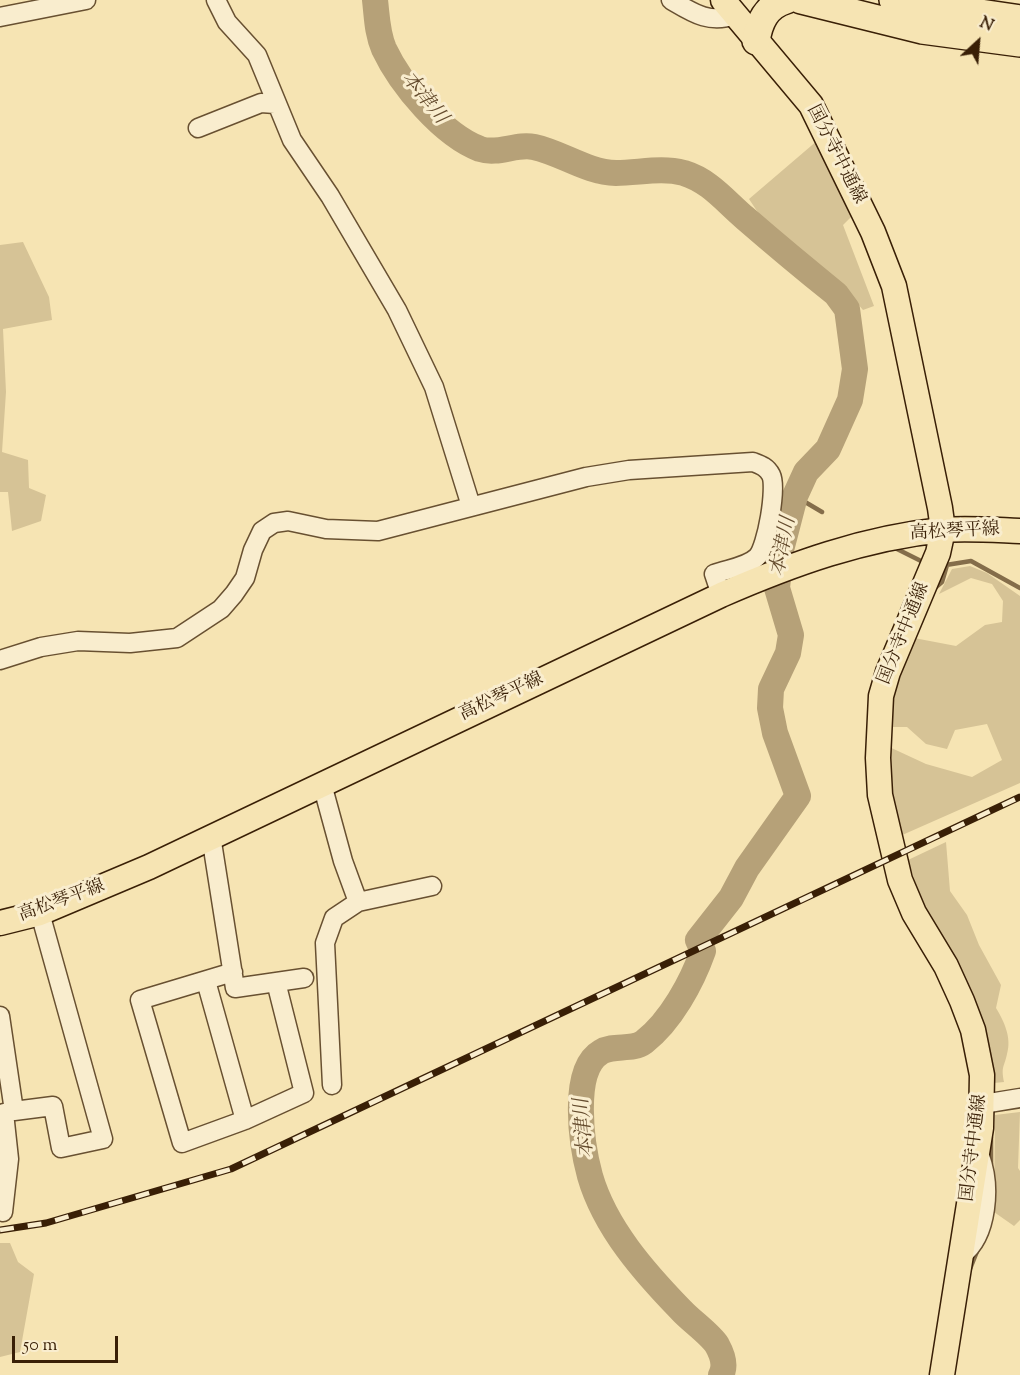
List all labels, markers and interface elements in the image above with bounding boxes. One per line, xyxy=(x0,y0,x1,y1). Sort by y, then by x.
north arrow xyxy=(948,12,1008,72)
text: N xyxy=(975,12,997,39)
water label: 本津川 xyxy=(395,68,451,130)
street label: 国分寺中通線 xyxy=(801,102,869,208)
water label: 本津川 xyxy=(767,515,803,579)
street label: 高松琴平線 xyxy=(909,520,1001,546)
street label: 国分寺中通線 xyxy=(875,580,935,688)
street label: 高松琴平線 xyxy=(457,669,547,727)
street label: 高松琴平線 xyxy=(16,876,108,928)
street label: 国分寺中通線 xyxy=(958,1093,992,1203)
water label: 本津川 xyxy=(571,1097,601,1159)
scale bar xyxy=(15,1324,122,1362)
text: 50 m xyxy=(23,1333,57,1359)

